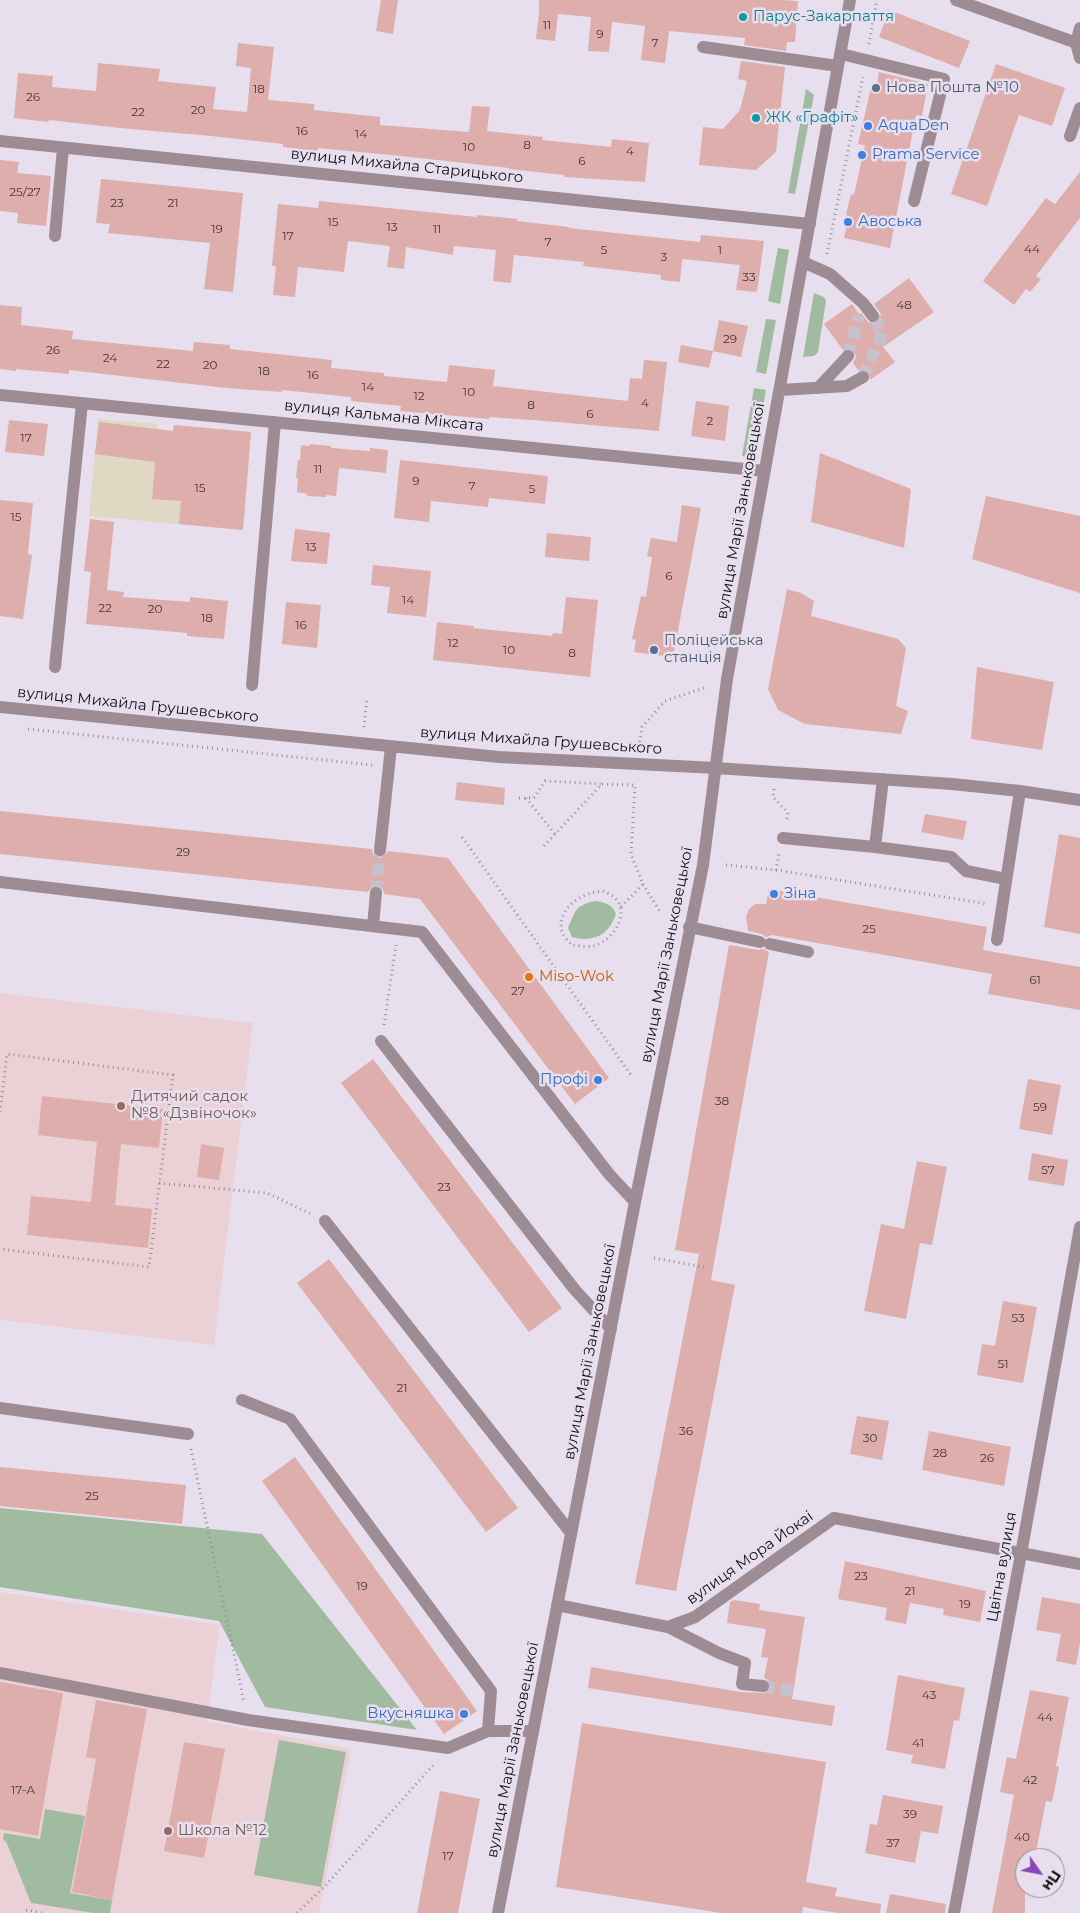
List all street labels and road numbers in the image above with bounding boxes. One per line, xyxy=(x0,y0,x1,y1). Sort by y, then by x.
street label: вулиця Михайла Старицького xyxy=(290,145,524,187)
street label: вулиця Кальмана Міксата xyxy=(283,397,485,435)
street label: вулиця Марії Заньковецької xyxy=(713,401,769,621)
street label: вулиця Михайла Грушевського xyxy=(16,683,260,727)
street label: вулиця Михайла Грушевського xyxy=(419,724,663,758)
street label: вулиця Марії Заньковецької xyxy=(637,846,697,1064)
street label: вулиця Марії Заньковецької xyxy=(560,1243,620,1461)
street label: вулиця Мора Йокаі xyxy=(683,1507,817,1609)
street label: Цвітна вулиця xyxy=(983,1510,1021,1624)
street label: вулиця Марії Заньковецької xyxy=(483,1641,543,1859)

